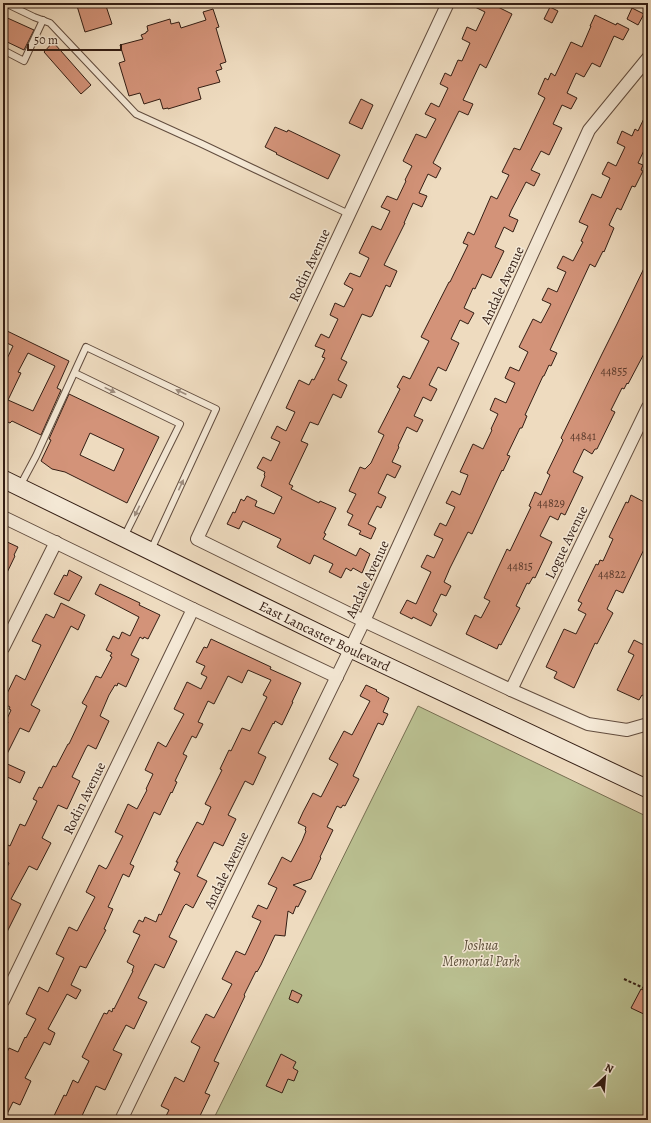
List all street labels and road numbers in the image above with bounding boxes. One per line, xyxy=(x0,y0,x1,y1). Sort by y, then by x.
street label: Rodin Avenue xyxy=(284,226,335,305)
street label: Andale Avenue xyxy=(476,243,529,328)
street label: Logue Avenue xyxy=(541,502,592,582)
street label: Andale Avenue xyxy=(341,537,394,622)
street label: East Lancaster Boulevard xyxy=(256,597,394,676)
street label: Rodin Avenue xyxy=(59,759,110,838)
street label: Andale Avenue xyxy=(199,828,253,913)

